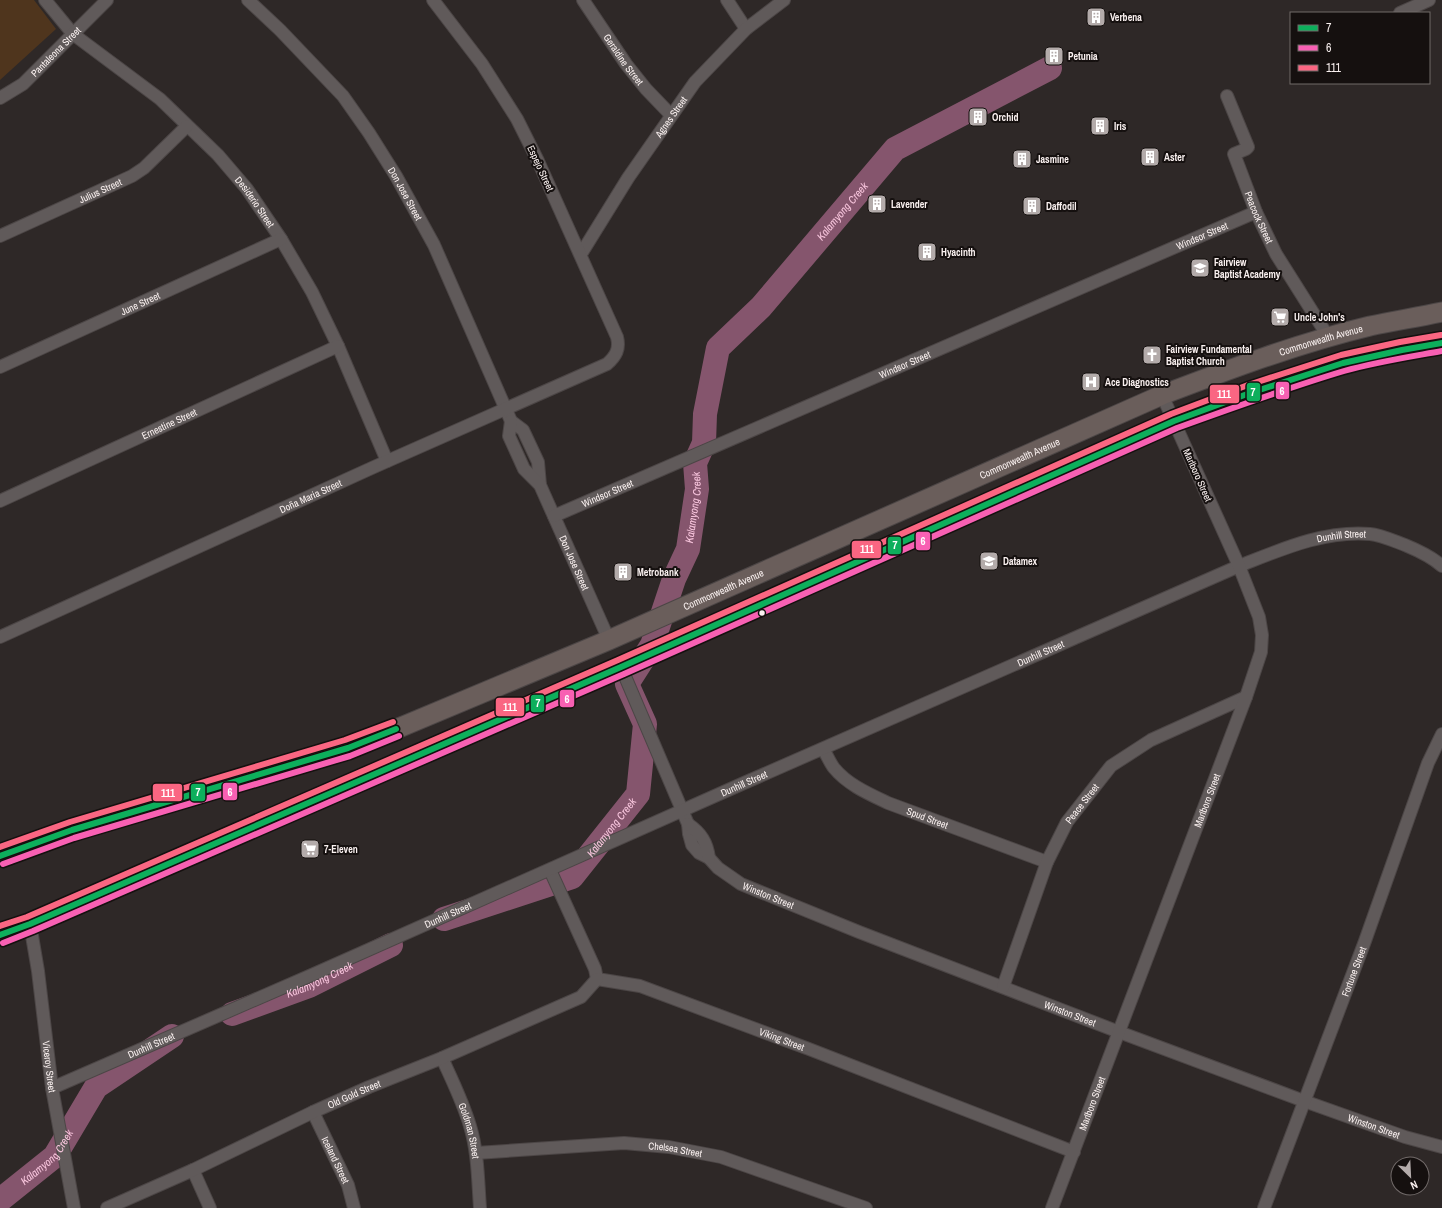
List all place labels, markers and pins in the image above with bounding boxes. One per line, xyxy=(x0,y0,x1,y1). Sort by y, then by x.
building icon: Verbena xyxy=(1085,6,1107,28)
place label: Verbena xyxy=(1110,11,1142,24)
building icon: Petunia xyxy=(1043,45,1065,67)
place label: Petunia xyxy=(1068,50,1098,63)
building icon: Orchid xyxy=(967,106,989,128)
place label: Orchid xyxy=(992,111,1018,124)
building icon: Iris xyxy=(1089,115,1111,137)
place label: Iris xyxy=(1114,120,1127,133)
building icon: Aster xyxy=(1139,146,1161,168)
building icon: Jasmine xyxy=(1011,148,1033,170)
place label: Aster xyxy=(1164,151,1186,164)
place label: Jasmine xyxy=(1036,153,1069,166)
building icon: Lavender xyxy=(866,193,888,215)
building icon: Daffodil xyxy=(1021,195,1043,217)
place label: Lavender xyxy=(891,198,928,211)
place label: Daffodil xyxy=(1046,200,1077,213)
building icon: Hyacinth xyxy=(916,241,938,263)
place label: Hyacinth xyxy=(941,246,976,259)
place label: Fairview Baptist Academy xyxy=(1214,256,1281,281)
school or university icon: Fairview Baptist Academy xyxy=(1189,257,1211,279)
supermarket icon: Uncle John's xyxy=(1269,306,1291,328)
place label: Uncle John's xyxy=(1294,311,1345,324)
place label: Fairview Fundamental Baptist Church xyxy=(1166,343,1252,368)
church icon: Fairview Fundamental Baptist Church xyxy=(1141,344,1163,366)
hospital icon: Ace Diagnostics xyxy=(1080,371,1102,393)
place label: Ace Diagnostics xyxy=(1105,376,1169,389)
school or university icon: Datamex xyxy=(978,550,1000,572)
place label: Datamex xyxy=(1003,555,1038,568)
building icon: Metrobank xyxy=(612,561,634,583)
place label: Metrobank xyxy=(637,566,679,579)
unlabelled marker xyxy=(757,608,767,618)
supermarket icon: 7-Eleven xyxy=(299,838,321,860)
place label: 7-Eleven xyxy=(324,843,358,856)

